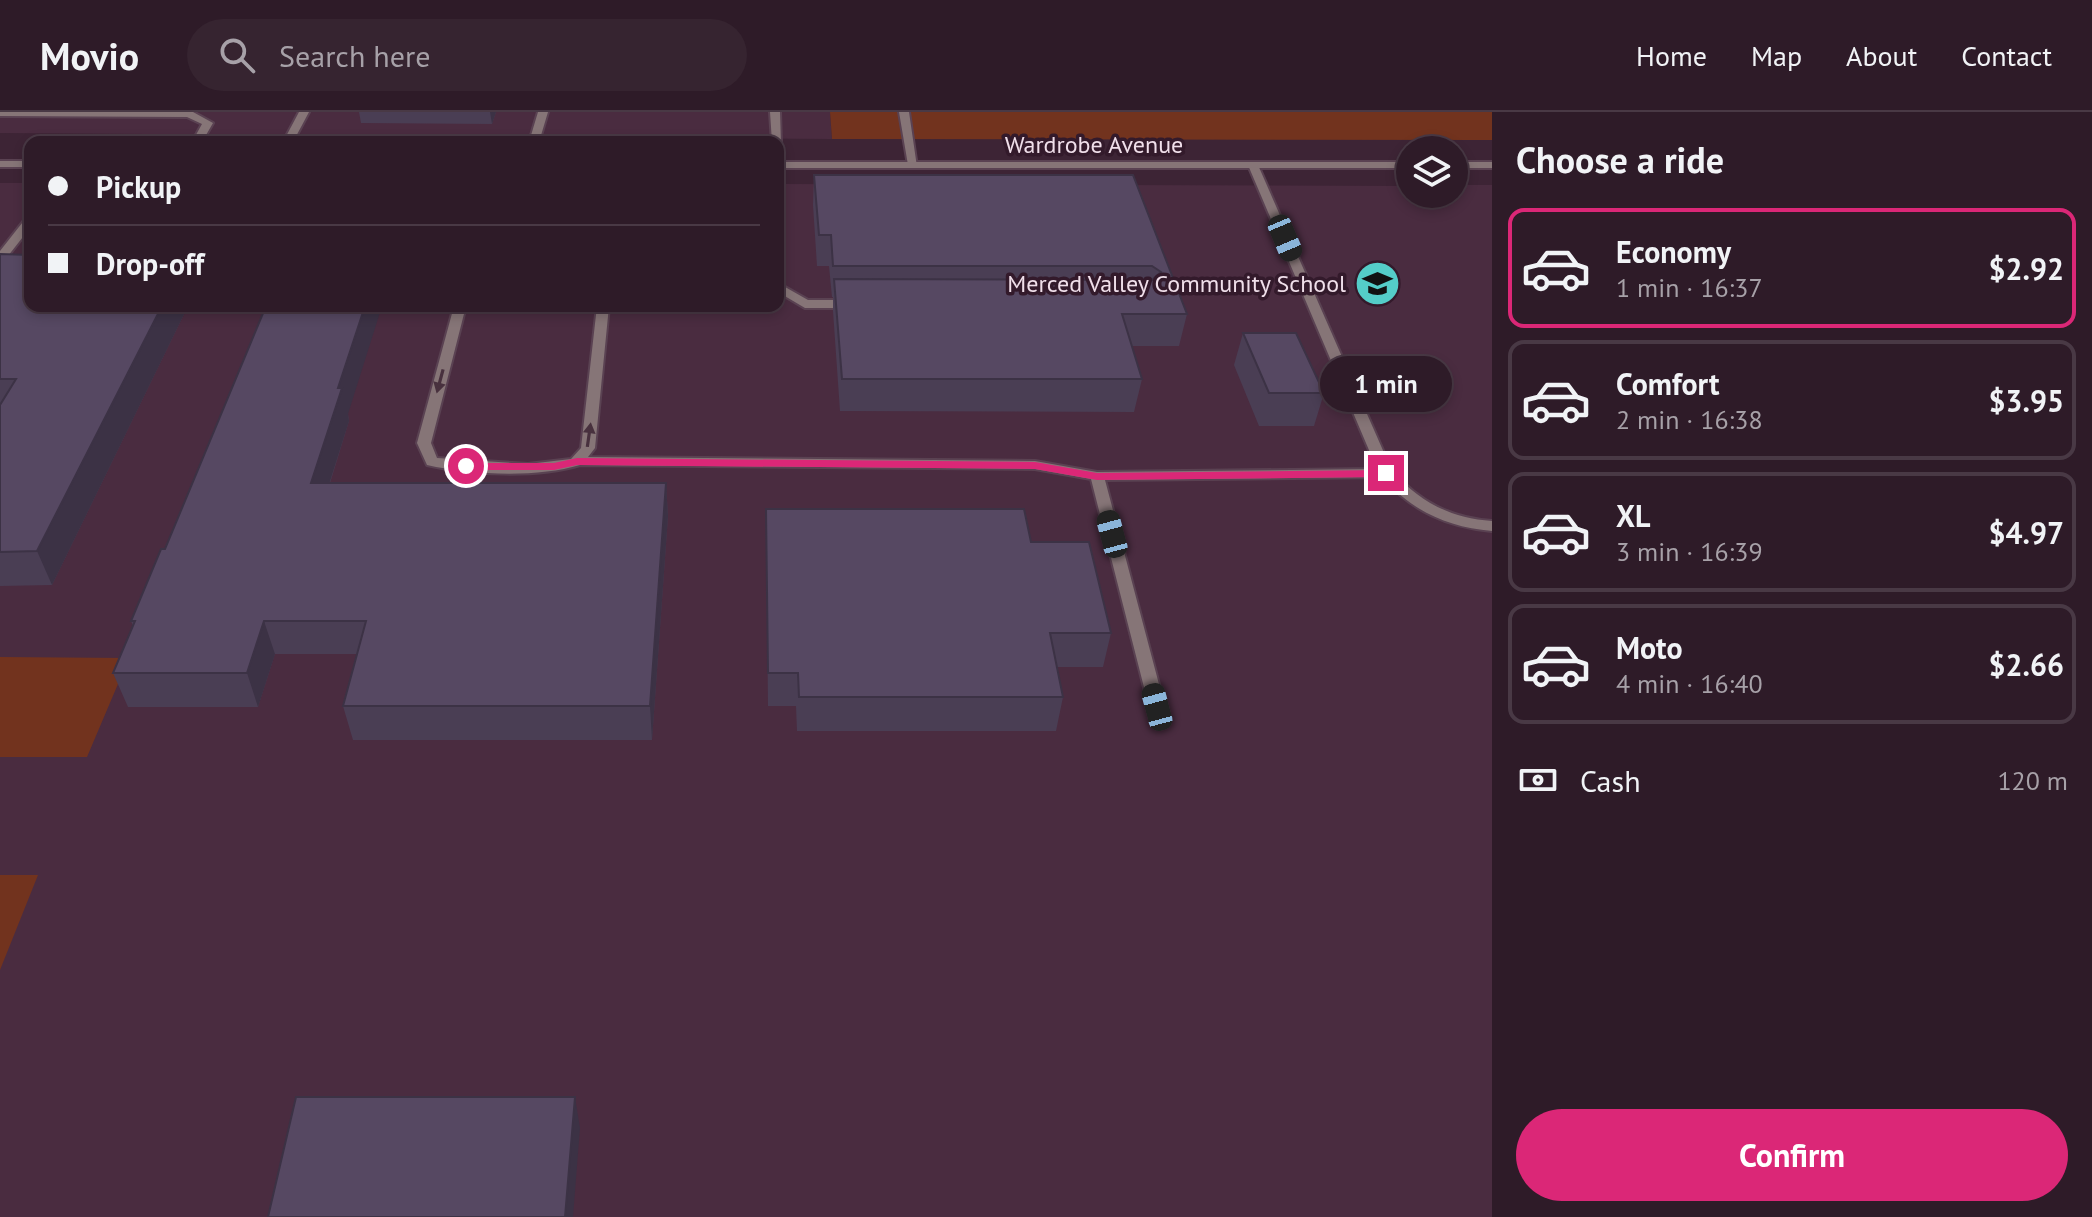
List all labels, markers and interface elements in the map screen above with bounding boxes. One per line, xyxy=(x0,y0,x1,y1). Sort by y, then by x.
search box xyxy=(187,19,747,91)
text: Movio xyxy=(40,31,139,80)
icon: search xyxy=(215,33,259,77)
text: Search here xyxy=(279,36,430,75)
text: Home xyxy=(1636,37,1707,74)
text: Map xyxy=(1751,37,1802,74)
text: About xyxy=(1846,37,1917,74)
text: Contact xyxy=(1961,37,2052,74)
street label: Wardrobe Avenue xyxy=(1005,129,1183,160)
map controls xyxy=(1396,136,1468,208)
button: layers xyxy=(1396,136,1468,208)
text: Choose a ride xyxy=(1516,136,1724,183)
text: Pickup xyxy=(96,167,181,206)
car xyxy=(1265,211,1305,265)
icon: car xyxy=(1520,232,1592,304)
text: Economy xyxy=(1616,232,1731,271)
text: Drop-off xyxy=(96,244,204,283)
text: $2.92 xyxy=(1989,249,2064,288)
school or university icon: Merced Valley Community School xyxy=(1353,260,1401,308)
place label: Merced Valley Community School xyxy=(1007,268,1346,299)
text: 1 min · 16:37 xyxy=(1616,271,1763,304)
callout: 1 min xyxy=(1320,357,1452,413)
icon: car xyxy=(1520,364,1592,436)
text: Comfort xyxy=(1616,364,1719,403)
text: 1 min xyxy=(1354,367,1418,400)
one-way arrow xyxy=(434,369,446,394)
text: $3.95 xyxy=(1989,381,2064,420)
text: 2 min · 16:38 xyxy=(1616,403,1763,436)
one-way arrow xyxy=(583,422,596,447)
route start xyxy=(448,448,484,484)
route end xyxy=(1368,455,1404,491)
icon: car xyxy=(1520,496,1592,568)
text: XL xyxy=(1616,496,1650,535)
car xyxy=(1094,508,1130,560)
text: $4.97 xyxy=(1989,513,2064,552)
text: 3 min · 16:39 xyxy=(1616,535,1763,568)
icon: car xyxy=(1520,628,1592,700)
text: Moto xyxy=(1616,628,1683,667)
text: $2.66 xyxy=(1989,645,2064,684)
text: 4 min · 16:40 xyxy=(1616,667,1763,700)
car xyxy=(1139,681,1175,733)
icon: cash xyxy=(1516,758,1560,802)
text: Cash xyxy=(1580,761,1641,800)
text: 120 m xyxy=(1997,764,2068,797)
button: Confirm xyxy=(1516,1109,2068,1201)

